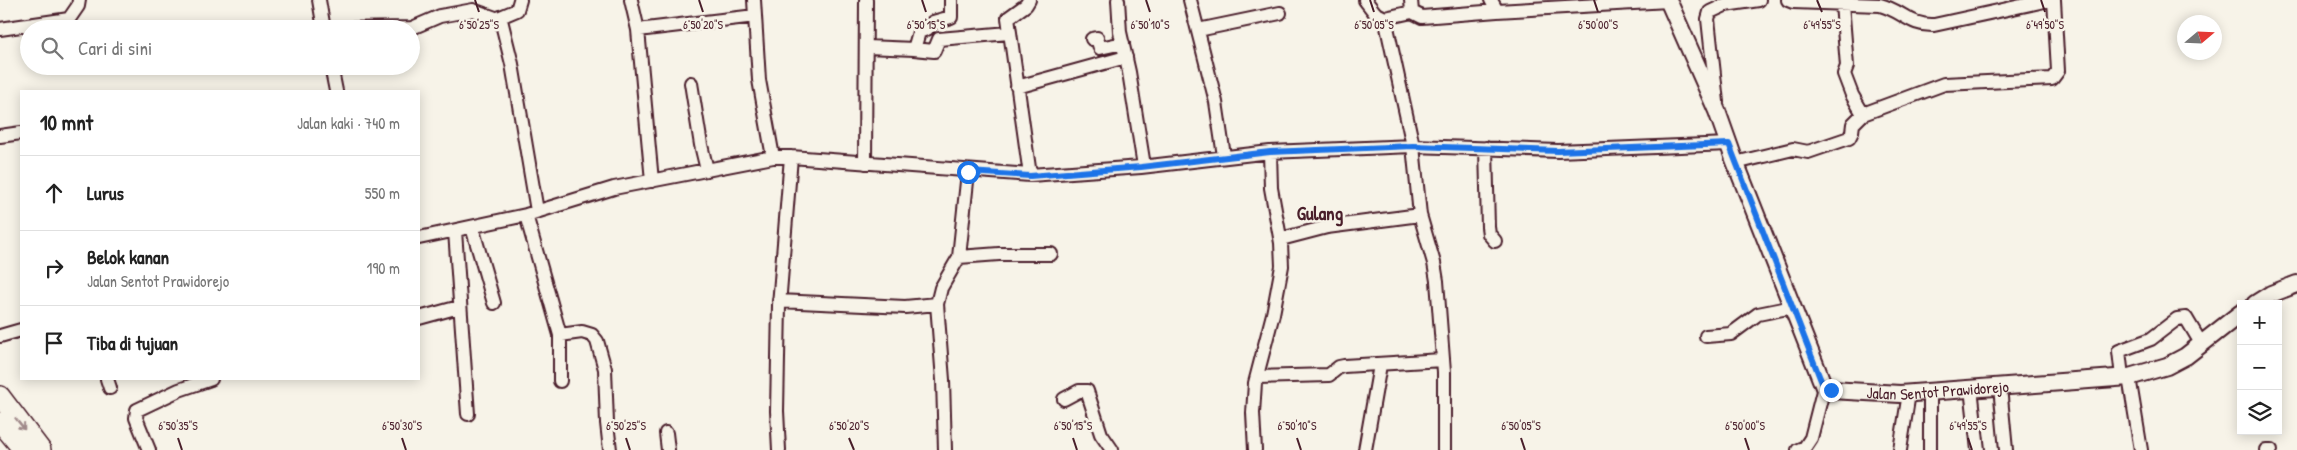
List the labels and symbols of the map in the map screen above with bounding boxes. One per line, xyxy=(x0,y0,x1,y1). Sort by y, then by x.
north arrow xyxy=(2177,15,2222,60)
text: 6°50'25"S xyxy=(459,16,499,33)
text: 6°50'20"S xyxy=(683,16,724,33)
text: 6°50'15"S xyxy=(907,16,946,33)
text: 6°50'10"S xyxy=(1131,16,1170,33)
text: 6°50'05"S xyxy=(1354,16,1394,33)
text: 6°50'00"S xyxy=(1578,16,1618,33)
text: 6°49'55"S xyxy=(1803,16,1841,33)
text: 6°49'50"S xyxy=(2026,16,2065,33)
route start xyxy=(957,161,980,184)
district label: Gulang xyxy=(1297,200,1344,227)
street label: Jalan Sentot Prawidorejo xyxy=(1866,375,2010,405)
route end xyxy=(1820,379,1843,402)
one-way arrow xyxy=(14,417,25,430)
text: 6°50'35"S xyxy=(158,417,198,434)
text: 6°50'30"S xyxy=(382,417,422,434)
text: 6°50'25"S xyxy=(606,417,646,434)
text: 6°50'20"S xyxy=(829,417,870,434)
text: 6°50'15"S xyxy=(1054,417,1093,434)
text: 6°50'10"S xyxy=(1278,417,1317,434)
text: 6°50'05"S xyxy=(1501,417,1541,434)
text: 6°50'00"S xyxy=(1725,417,1765,434)
text: 6°49'55"S xyxy=(1949,417,1987,434)

